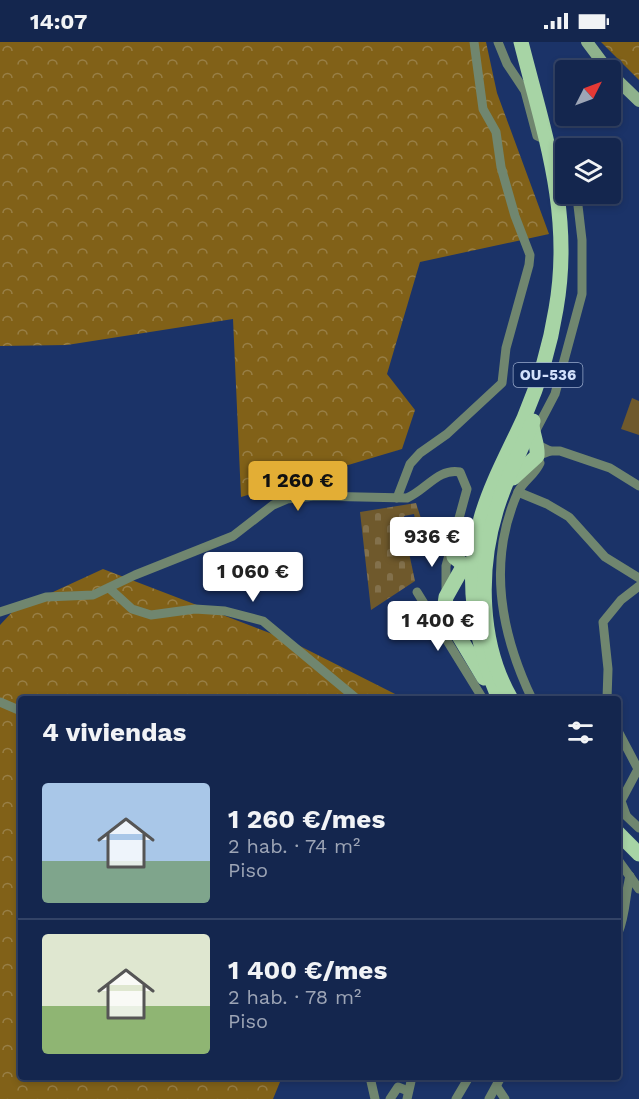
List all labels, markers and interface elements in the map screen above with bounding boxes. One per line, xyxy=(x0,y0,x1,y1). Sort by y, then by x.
text: 14:07 xyxy=(30,9,87,34)
north arrow xyxy=(555,60,621,126)
map controls xyxy=(555,60,621,204)
button: layers xyxy=(555,138,621,204)
road number: OU-536 xyxy=(514,363,582,387)
pin: 1 260 € xyxy=(243,461,353,512)
text: 1 260 € xyxy=(262,468,334,492)
pin: 936 € xyxy=(390,517,474,568)
text: 936 € xyxy=(404,524,460,548)
pin: 1 060 € xyxy=(198,552,308,603)
text: 1 060 € xyxy=(217,559,289,583)
pin: 1 400 € xyxy=(383,601,493,652)
text: 1 400 € xyxy=(402,608,474,632)
icon: filters xyxy=(564,716,597,749)
text: 4 viviendas xyxy=(42,717,186,747)
text: 1 260 €/mes xyxy=(228,804,385,834)
icon: home xyxy=(90,807,162,879)
text: 2 hab. · 74 m² xyxy=(228,834,360,858)
text: Piso xyxy=(228,858,268,882)
text: 1 400 €/mes xyxy=(228,955,387,985)
icon: home xyxy=(90,958,162,1030)
text: 2 hab. · 78 m² xyxy=(228,985,361,1009)
text: Piso xyxy=(228,1009,268,1033)

